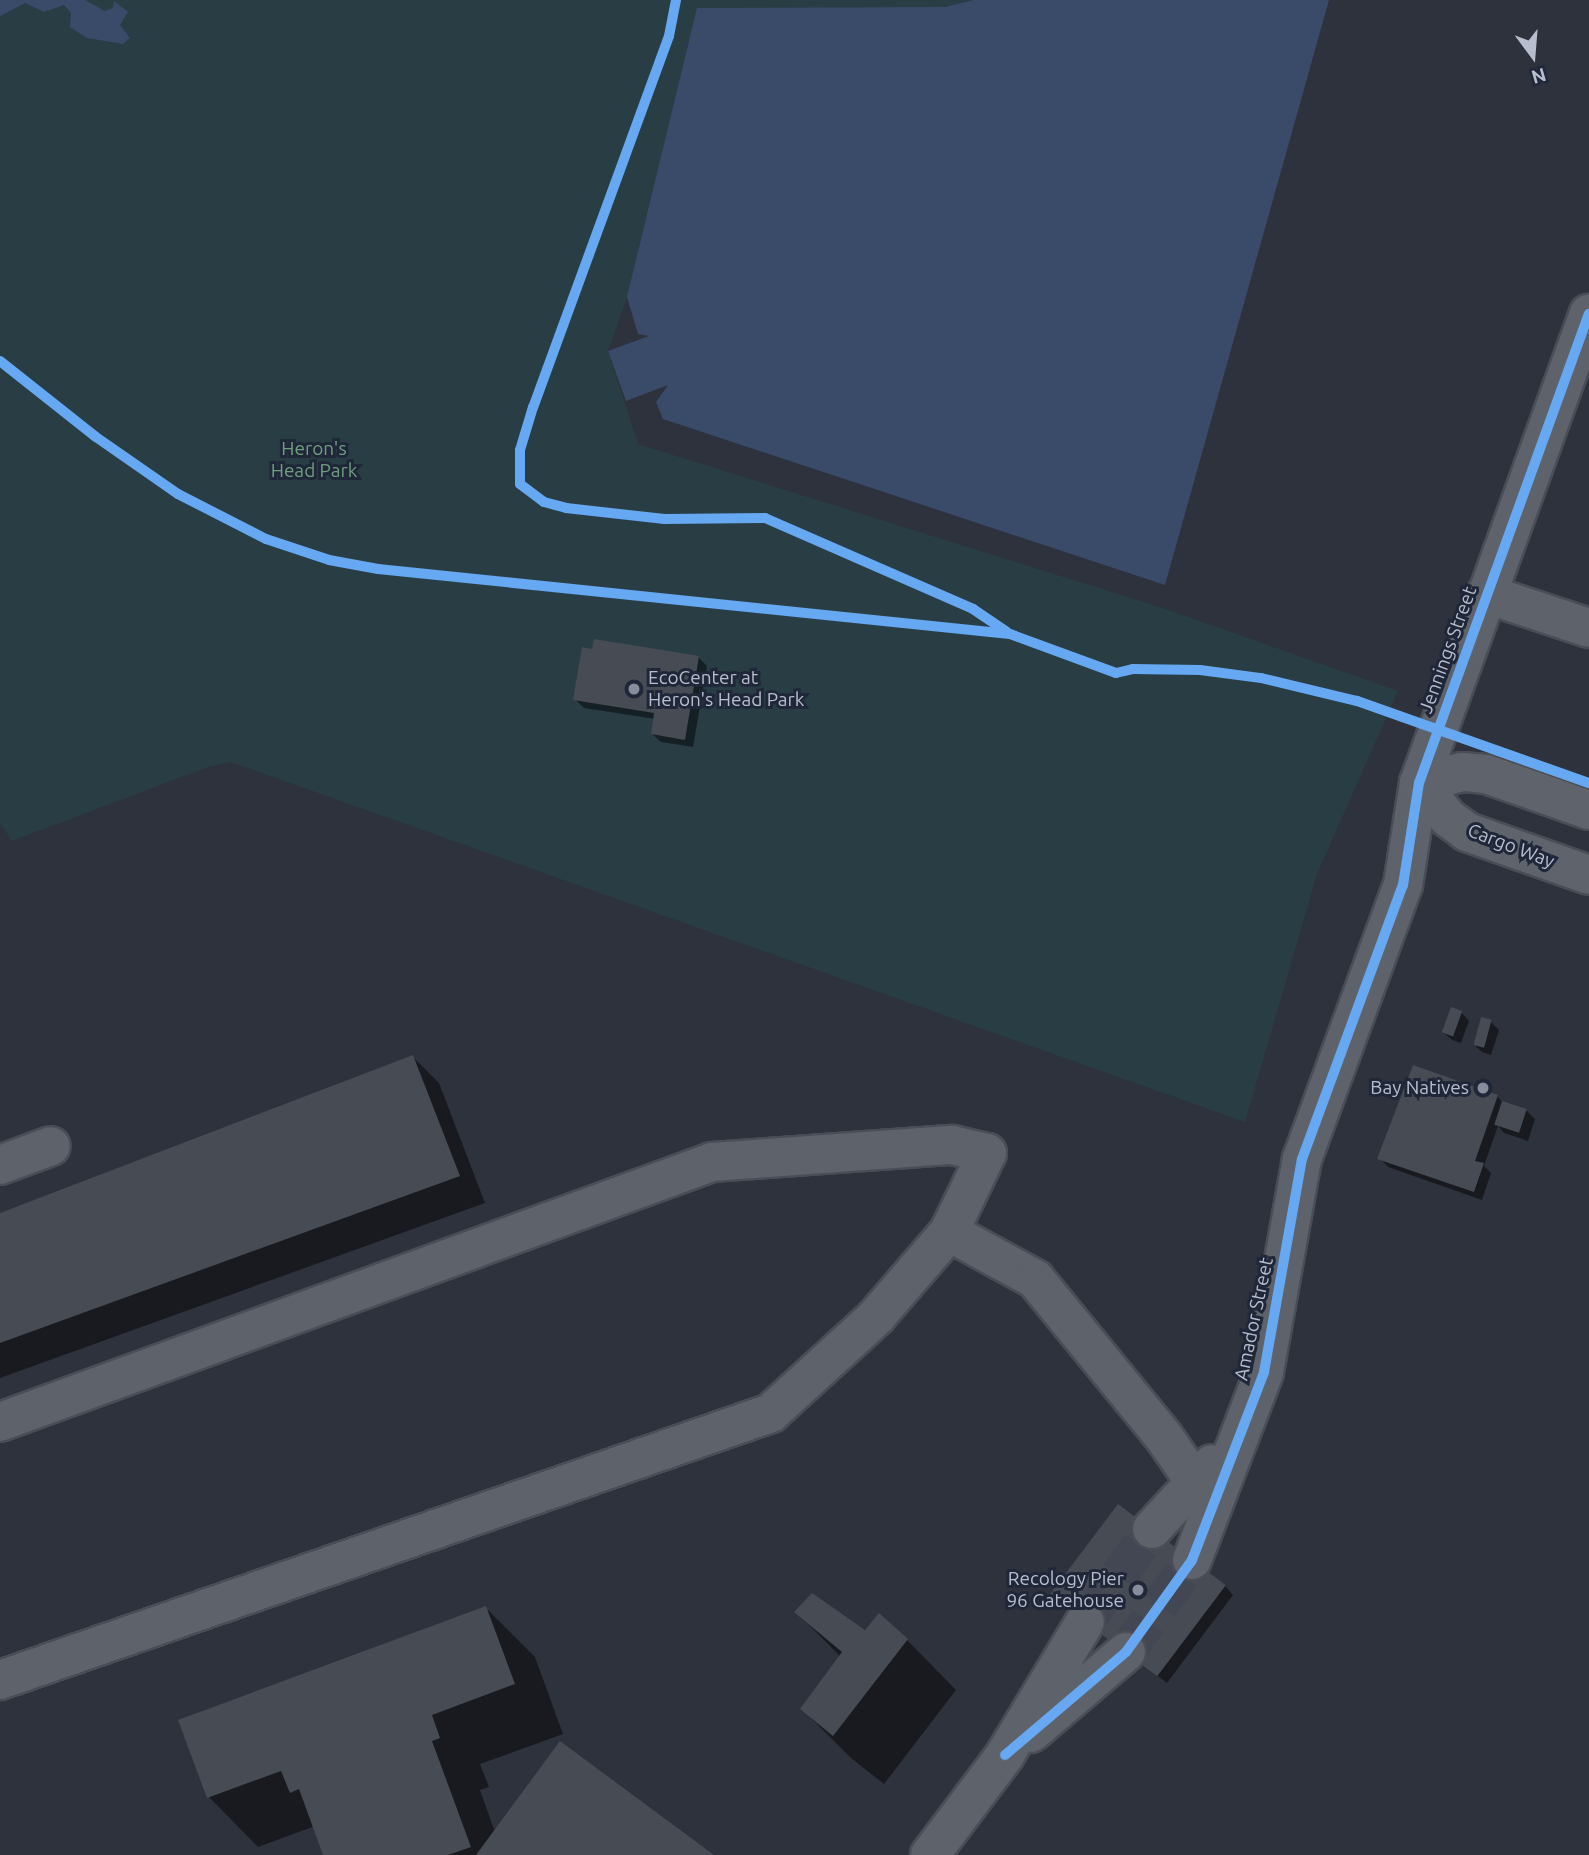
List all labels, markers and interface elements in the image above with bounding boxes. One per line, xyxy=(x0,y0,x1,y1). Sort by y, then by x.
north arrow xyxy=(1498,21,1568,91)
text: N xyxy=(1529,64,1549,89)
park label: Heron's Head Park xyxy=(271,438,357,482)
street label: Jennings Street xyxy=(1414,583,1482,717)
place label: EcoCenter at Heron's Head Park xyxy=(648,667,804,711)
marker: EcoCenter at Heron's Head Park xyxy=(626,681,642,697)
street label: Cargo Way xyxy=(1464,819,1558,873)
place label: Bay Natives xyxy=(1370,1077,1469,1099)
marker: Bay Natives xyxy=(1475,1080,1491,1096)
street label: Amador Street xyxy=(1230,1255,1278,1383)
place label: Recology Pier 96 Gatehouse xyxy=(1006,1568,1124,1612)
marker: Recology Pier 96 Gatehouse xyxy=(1130,1582,1146,1598)

